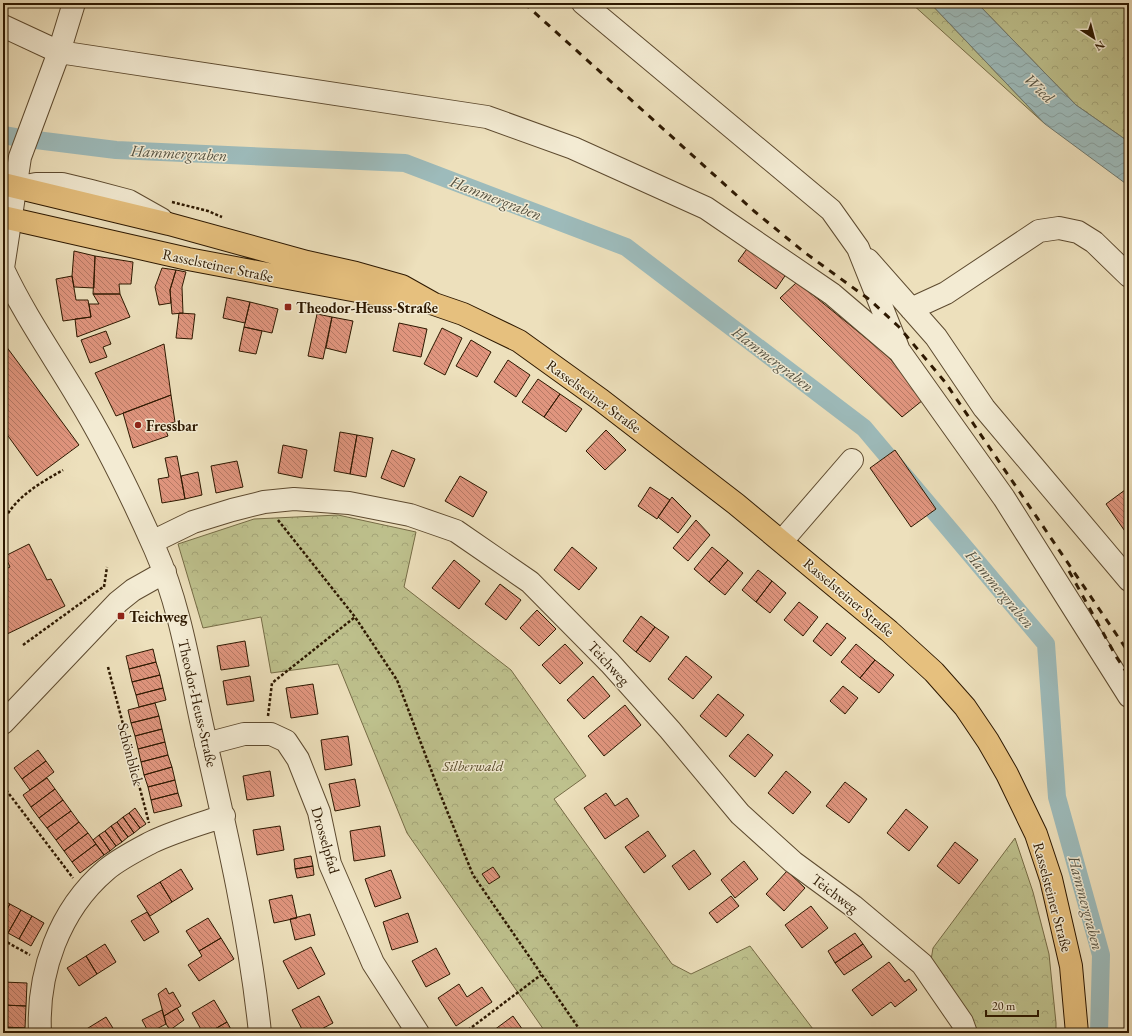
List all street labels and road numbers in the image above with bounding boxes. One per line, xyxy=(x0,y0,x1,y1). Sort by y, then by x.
street label: Rasselsteiner Straße xyxy=(161,244,275,286)
street label: Rasselsteiner Straße xyxy=(543,355,645,437)
street label: Rasselsteiner Straße xyxy=(800,553,898,641)
street label: Theodor-Heuss-Straße xyxy=(174,637,222,769)
street label: Teichweg xyxy=(584,637,635,689)
street label: Schönblick xyxy=(114,721,149,788)
street label: Drosselpfad xyxy=(307,804,345,876)
street label: Rasselsteiner Straße xyxy=(1029,840,1077,954)
street label: Teichweg xyxy=(808,869,863,917)

